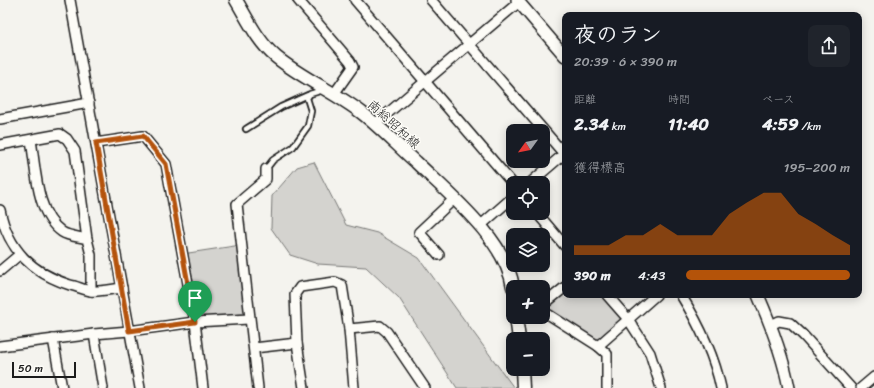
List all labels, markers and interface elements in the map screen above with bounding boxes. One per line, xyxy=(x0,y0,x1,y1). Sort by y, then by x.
text: 夜のラン xyxy=(574,15,662,54)
button: share xyxy=(808,25,850,67)
text: 20:39 · 6 × 390 m xyxy=(574,50,677,73)
text: 距離 xyxy=(574,90,596,109)
text: 時間 xyxy=(668,90,690,109)
text: ペース xyxy=(762,90,794,109)
street label: 南総昭和線 xyxy=(362,94,427,155)
text: 2.34 xyxy=(574,109,609,139)
text: 11:40 xyxy=(668,109,709,139)
text: 4:59 xyxy=(762,109,799,139)
text: km xyxy=(609,117,626,136)
text: /km xyxy=(799,117,821,136)
north arrow xyxy=(506,124,550,168)
map controls xyxy=(506,124,550,376)
text: 獲得標高 xyxy=(574,156,626,179)
text: 195–200 m xyxy=(784,156,850,179)
button: locate xyxy=(506,176,550,220)
button: layers xyxy=(506,228,550,272)
text: 390 m xyxy=(574,264,611,287)
text: 4:43 xyxy=(638,264,665,287)
button: + xyxy=(506,280,550,324)
pin xyxy=(178,281,212,322)
icon: arrive xyxy=(184,287,206,309)
button: − xyxy=(506,332,550,376)
text: 50 m xyxy=(18,359,43,378)
scale bar xyxy=(12,360,76,379)

